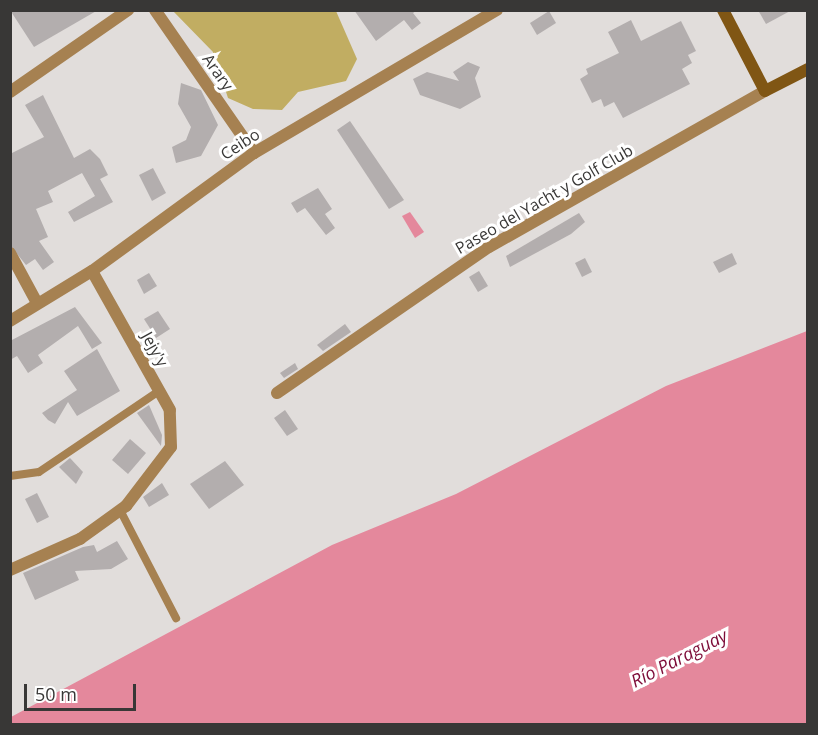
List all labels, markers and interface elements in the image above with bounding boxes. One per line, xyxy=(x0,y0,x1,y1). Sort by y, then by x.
street label: Arary xyxy=(199,50,237,94)
street label: Ceibo xyxy=(217,124,263,164)
street label: Paseo del Yacht y Golf Club xyxy=(452,140,636,258)
street label: Jejy'y xyxy=(138,328,172,370)
water label: Río Paraguay xyxy=(627,624,731,692)
scale bar xyxy=(27,672,140,710)
text: 50 m xyxy=(35,682,77,706)

